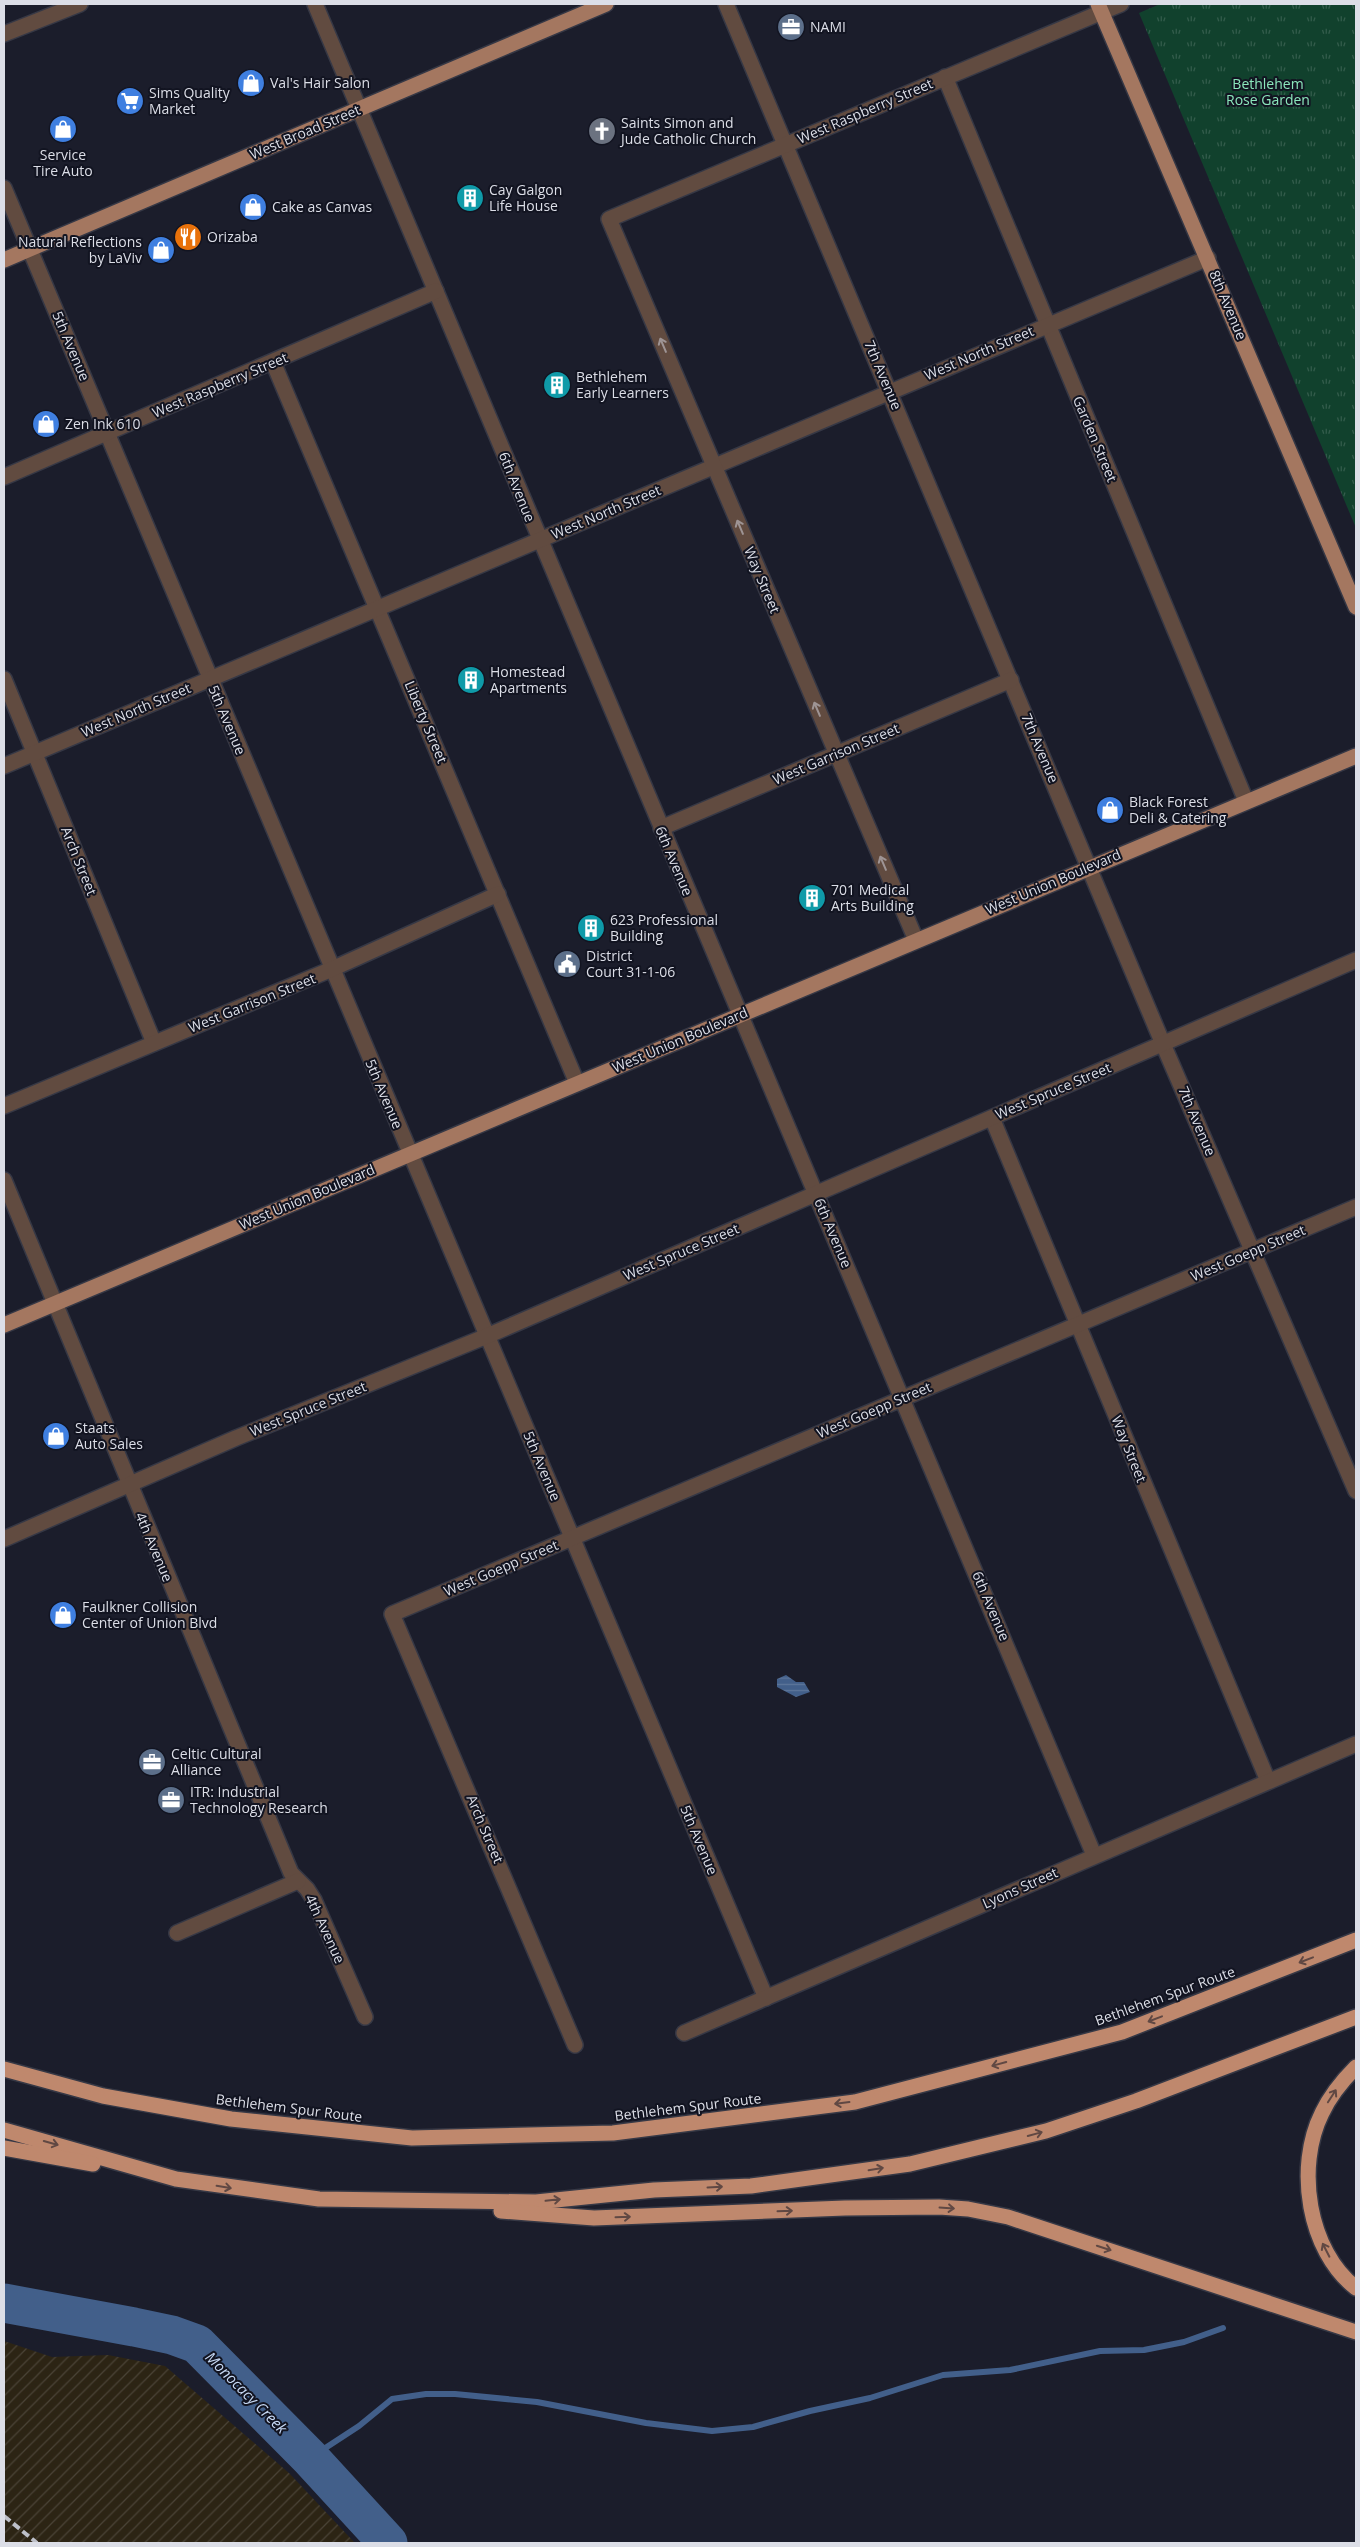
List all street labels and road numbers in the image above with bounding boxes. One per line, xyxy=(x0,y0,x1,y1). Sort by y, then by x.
street label: West Raspberry Street xyxy=(794,73,935,148)
street label: West Broad Street xyxy=(247,100,363,163)
street label: 8th Avenue xyxy=(1205,267,1252,343)
street label: 5th Avenue xyxy=(48,308,95,384)
street label: West North Street xyxy=(921,321,1036,384)
street label: 7th Avenue xyxy=(860,337,907,413)
street label: West Raspberry Street xyxy=(149,347,290,422)
street label: Garden Street xyxy=(1069,393,1122,485)
street label: 6th Avenue xyxy=(495,449,540,525)
street label: West North Street xyxy=(548,480,663,543)
street label: Way Street xyxy=(740,544,785,616)
street label: West North Street xyxy=(78,678,193,741)
street label: Liberty Street xyxy=(401,678,452,766)
street label: 5th Avenue xyxy=(204,682,251,758)
street label: 7th Avenue xyxy=(1017,710,1064,786)
street label: West Garrison Street xyxy=(770,718,902,789)
street label: 6th Avenue xyxy=(651,823,698,899)
street label: Arch Street xyxy=(57,824,102,898)
street label: West Union Boulevard xyxy=(982,844,1124,919)
street label: West Garrison Street xyxy=(185,968,318,1037)
street label: West Union Boulevard xyxy=(609,1002,751,1077)
street label: 5th Avenue xyxy=(361,1056,408,1132)
street label: West Spruce Street xyxy=(992,1058,1114,1124)
street label: 7th Avenue xyxy=(1174,1083,1221,1159)
street label: West Union Boulevard xyxy=(236,1159,378,1234)
street label: 6th Avenue xyxy=(810,1195,857,1271)
street label: West Spruce Street xyxy=(620,1219,742,1285)
street label: West Goepp Street xyxy=(1188,1220,1308,1285)
street label: West Spruce Street xyxy=(247,1377,369,1441)
street label: West Goepp Street xyxy=(814,1377,934,1442)
street label: Way Street xyxy=(1107,1413,1151,1485)
street label: 5th Avenue xyxy=(519,1428,566,1504)
street label: 4th Avenue xyxy=(131,1509,178,1585)
street label: West Goepp Street xyxy=(441,1535,561,1600)
street label: 6th Avenue xyxy=(968,1568,1015,1644)
street label: Arch Street xyxy=(463,1792,508,1866)
street label: 5th Avenue xyxy=(676,1802,723,1878)
street label: Lyons Street xyxy=(979,1862,1061,1913)
street label: 4th Avenue xyxy=(301,1891,350,1966)
street label: Bethlehem Spur Route xyxy=(1092,1961,1238,2030)
street label: Bethlehem Spur Route xyxy=(614,2088,762,2125)
street label: Bethlehem Spur Route xyxy=(215,2089,364,2126)

